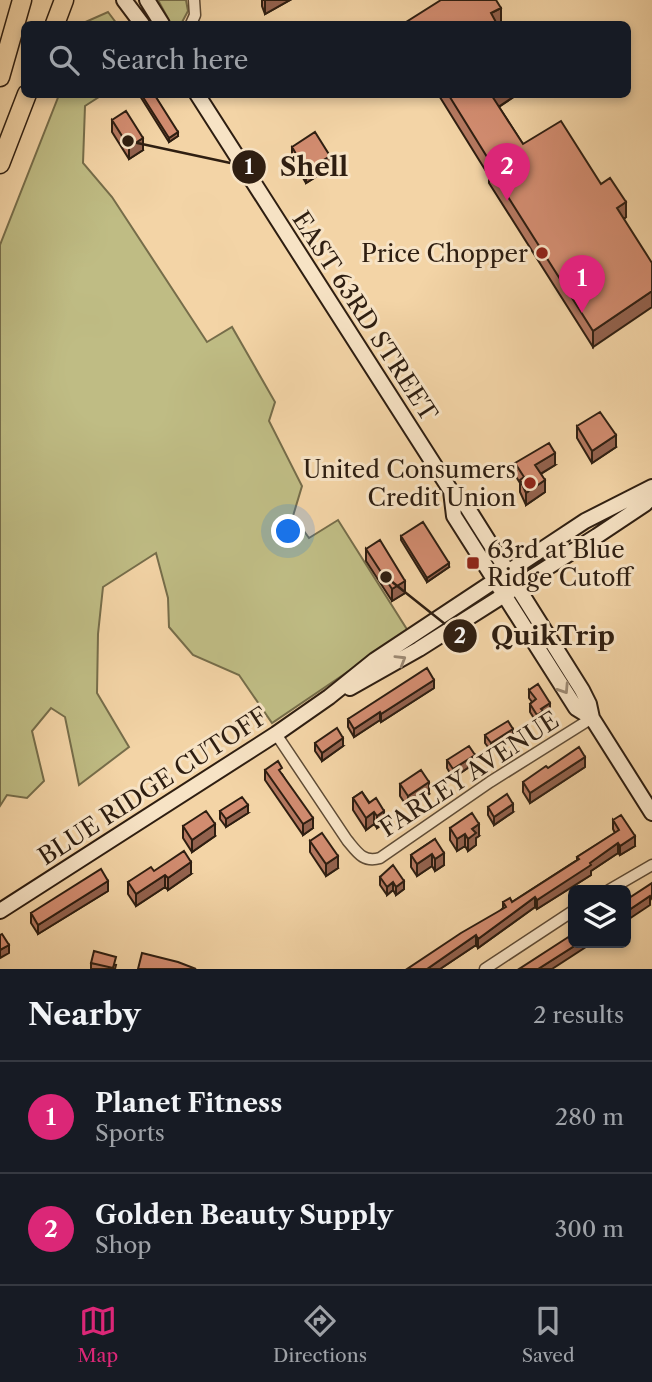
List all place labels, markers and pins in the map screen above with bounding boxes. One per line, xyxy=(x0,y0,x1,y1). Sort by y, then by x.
callout: Shell xyxy=(231,143,363,190)
pin: 2 xyxy=(484,143,530,201)
place label: Price Chopper xyxy=(361,239,528,268)
marker: Price Chopper xyxy=(534,245,550,261)
pin: 1 xyxy=(559,255,605,313)
place label: United Consumers Credit Union xyxy=(303,455,516,512)
marker: United Consumers Credit Union xyxy=(522,475,538,491)
place label: 63rd at Blue Ridge Cutoff xyxy=(487,535,634,592)
marker: 63rd at Blue Ridge Cutoff xyxy=(465,555,481,571)
callout: QuikTrip xyxy=(442,612,629,659)

